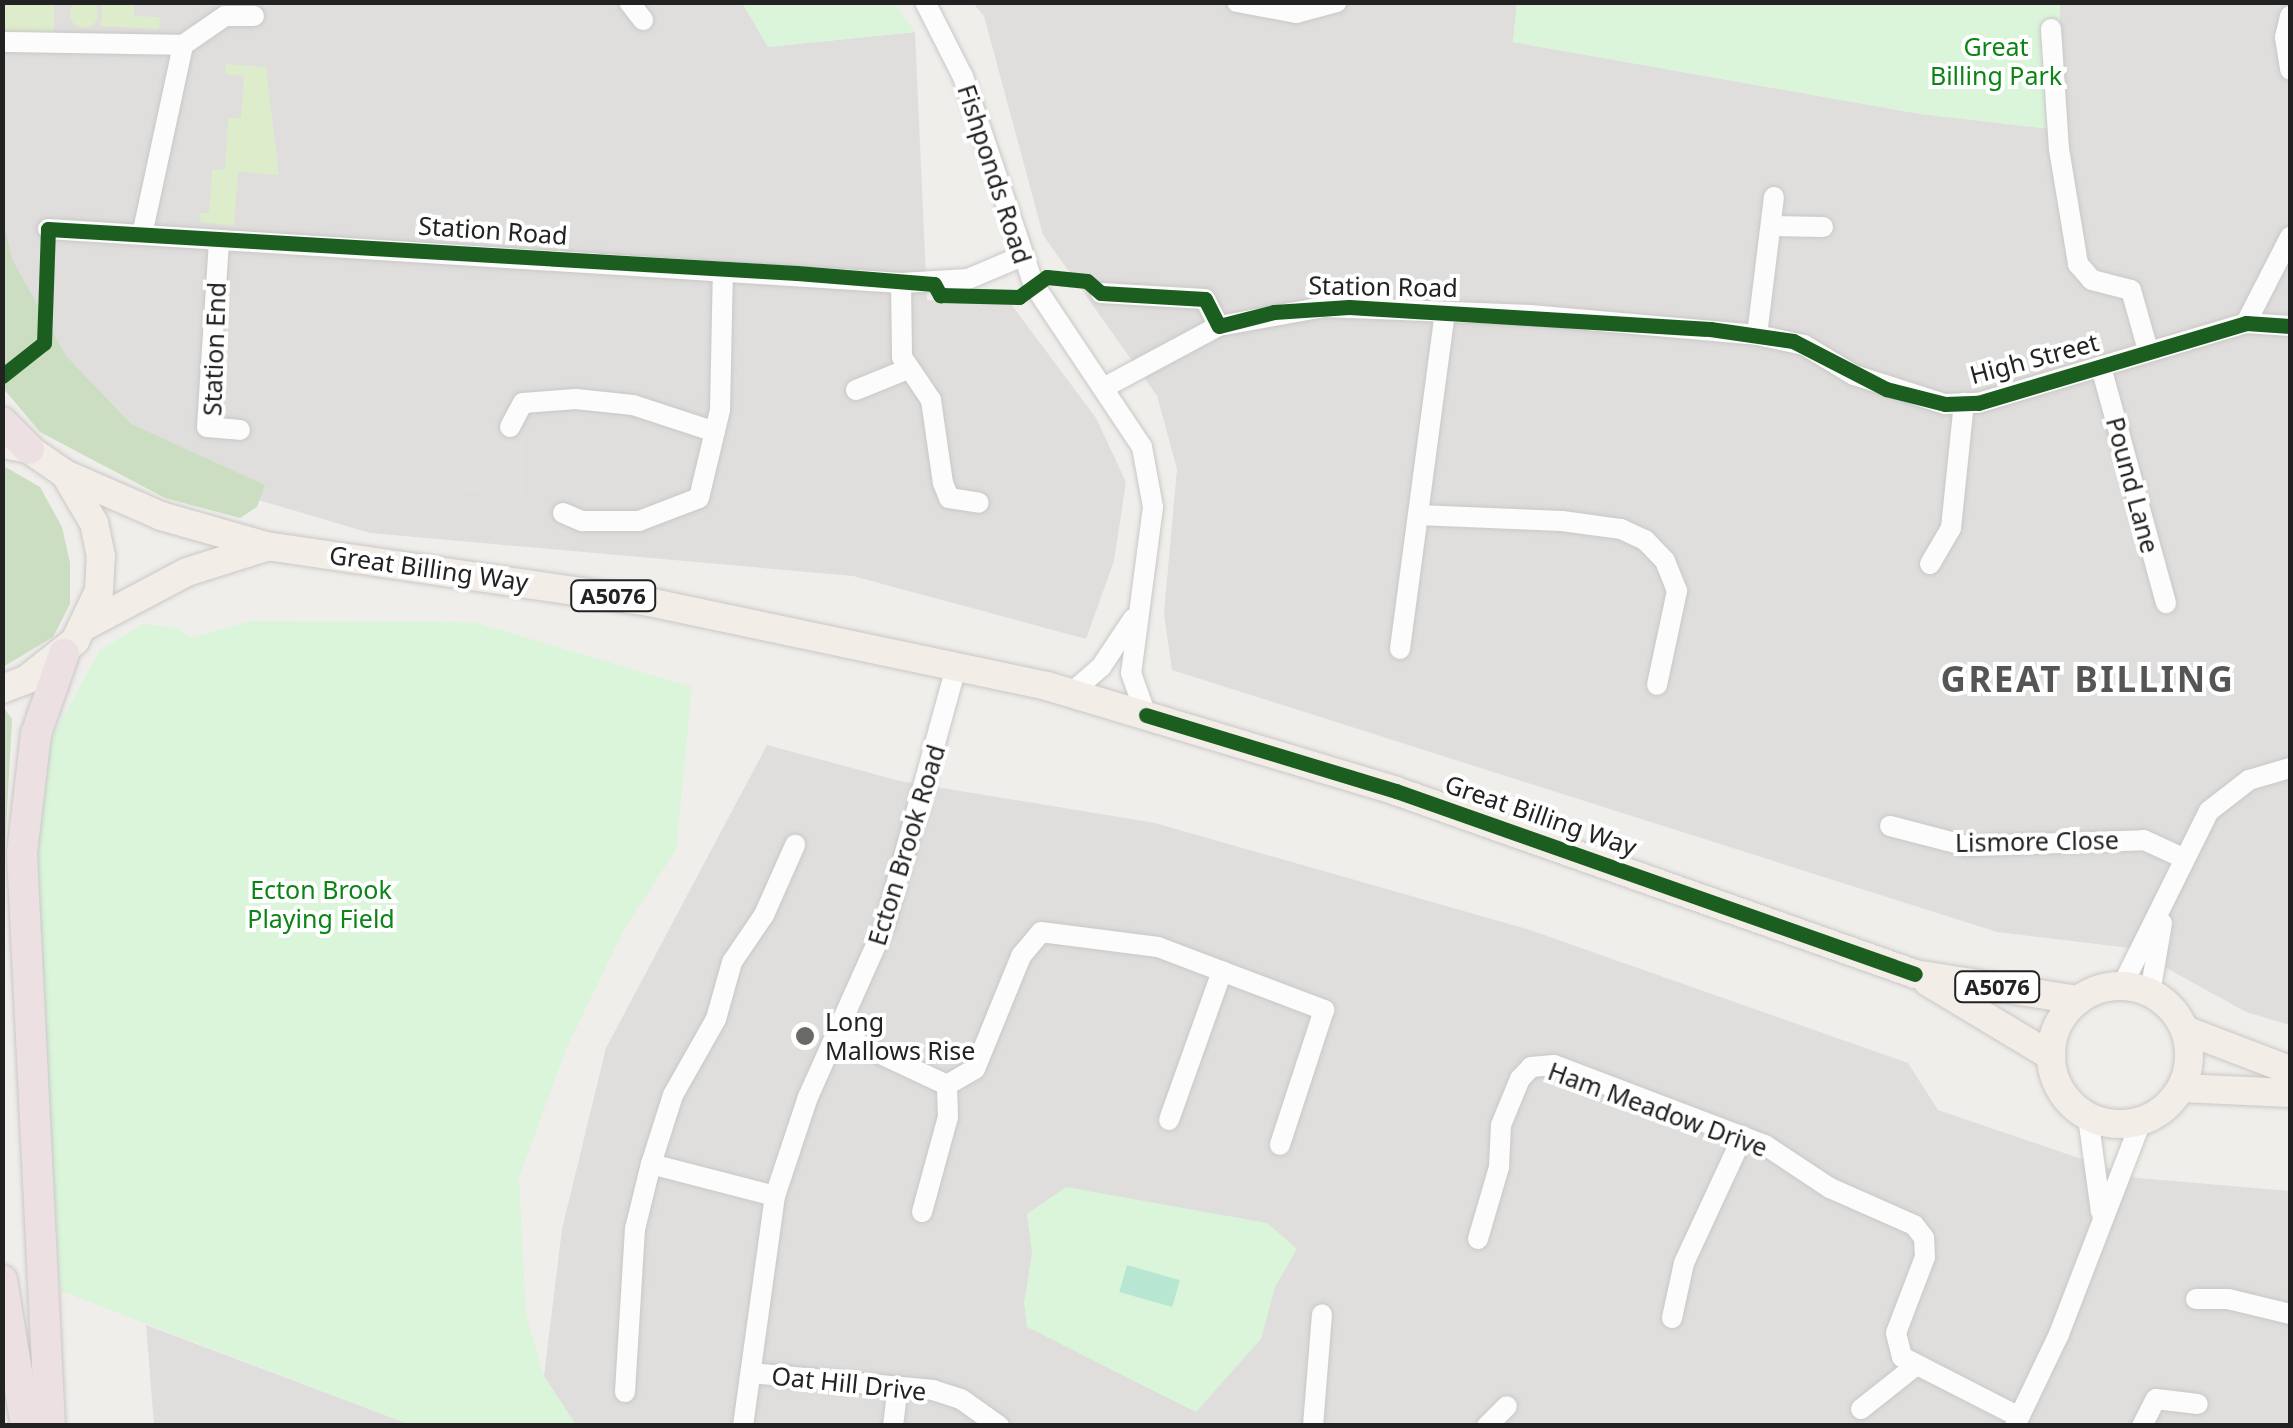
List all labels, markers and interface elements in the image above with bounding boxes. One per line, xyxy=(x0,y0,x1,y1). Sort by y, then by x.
park label: Great Billing Park xyxy=(1930,32,2062,91)
street label: Fishponds Road xyxy=(952,81,1038,267)
street label: Station Road xyxy=(417,210,569,250)
street label: Station Road xyxy=(1308,270,1458,302)
street label: Station End xyxy=(197,281,231,417)
street label: High Street xyxy=(1966,326,2102,390)
street label: Pound Lane xyxy=(2100,414,2166,556)
street label: Great Billing Way xyxy=(328,539,530,597)
road number: A5076 xyxy=(568,579,658,613)
district label: GREAT BILLING xyxy=(1941,658,2235,700)
street label: Ecton Brook Road xyxy=(861,741,951,949)
street label: Great Billing Way xyxy=(1441,768,1641,862)
street label: Lismore Close xyxy=(1955,825,2119,857)
park label: Ecton Brook Playing Field xyxy=(247,875,395,934)
road number: A5076 xyxy=(1952,970,2042,1004)
place label: Long Mallows Rise xyxy=(825,1007,975,1066)
marker: Long Mallows Rise xyxy=(794,1025,816,1047)
street label: Ham Meadow Drive xyxy=(1544,1055,1772,1163)
street label: Oat Hill Drive xyxy=(770,1360,928,1406)

